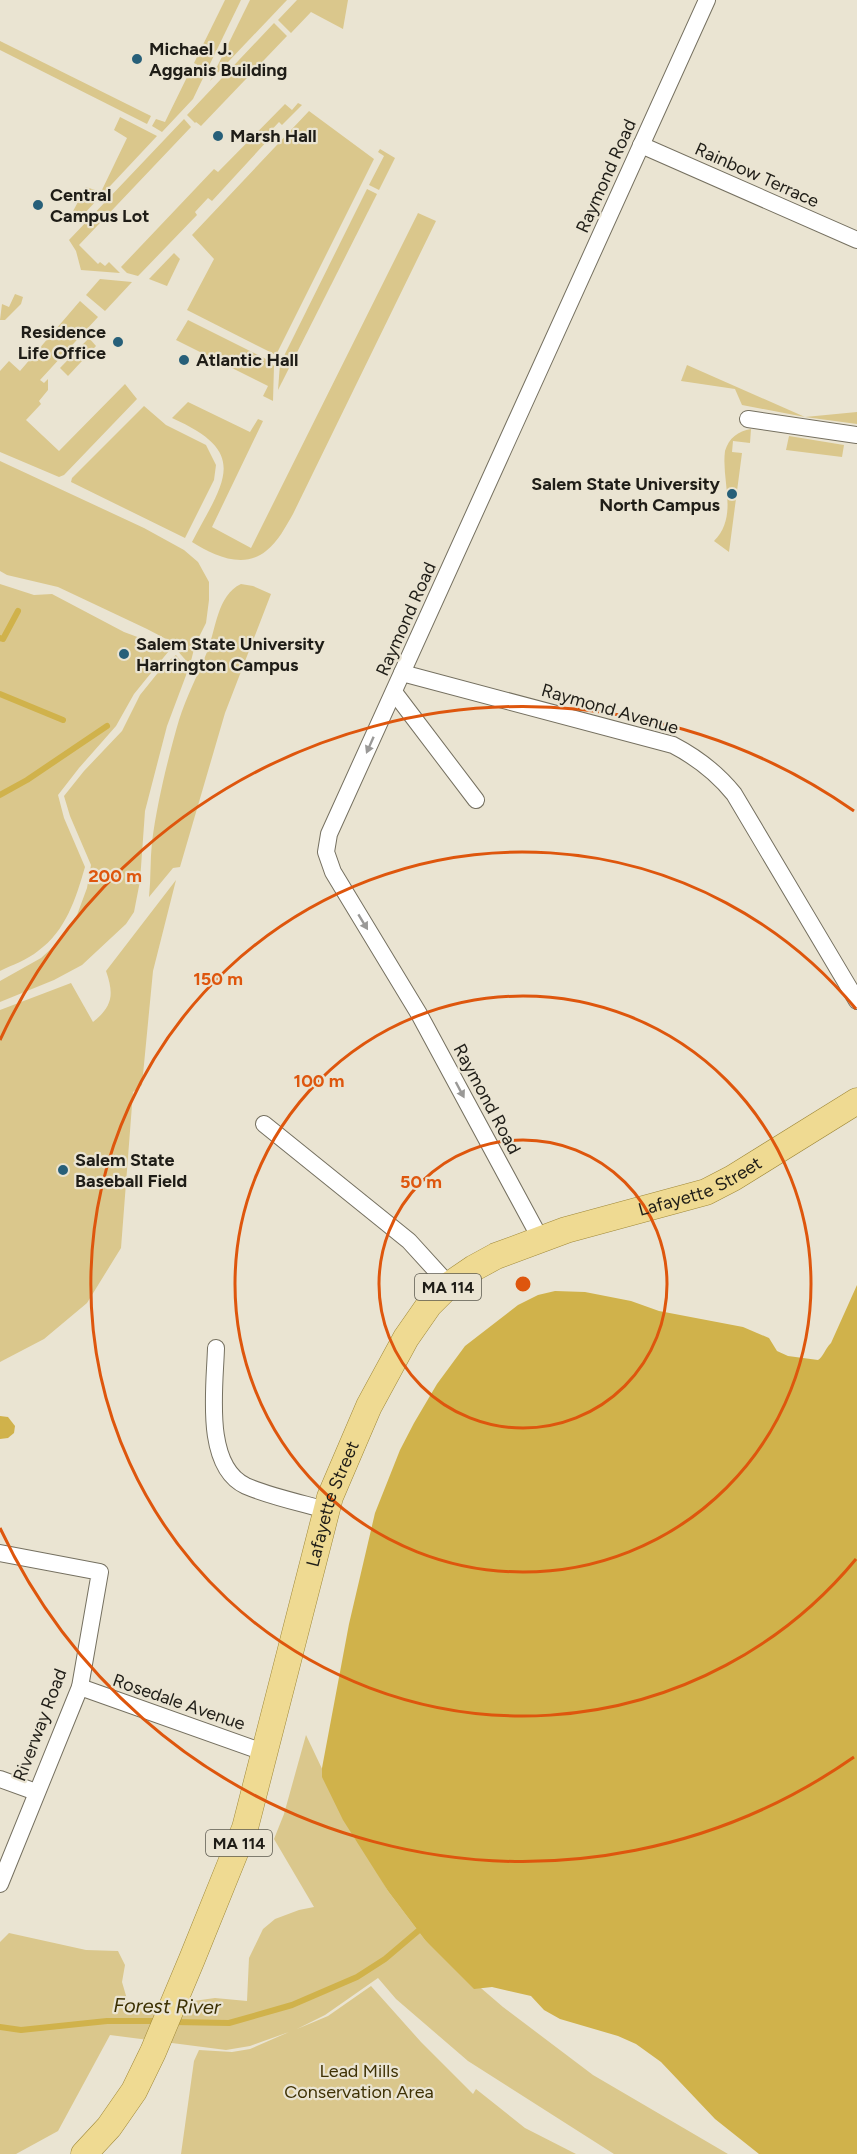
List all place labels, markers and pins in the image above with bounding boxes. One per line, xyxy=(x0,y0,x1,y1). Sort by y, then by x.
place label: Michael J. Agganis Building xyxy=(149,38,287,81)
marker: Michael J. Agganis Building xyxy=(130,52,144,66)
place label: Marsh Hall xyxy=(230,125,317,147)
marker: Marsh Hall xyxy=(211,129,225,143)
place label: Central Campus Lot xyxy=(50,184,149,227)
marker: Central Campus Lot xyxy=(31,198,45,212)
place label: Residence Life Office xyxy=(18,321,106,364)
marker: Residence Life Office xyxy=(111,335,125,349)
place label: Atlantic Hall xyxy=(196,349,298,371)
marker: Atlantic Hall xyxy=(177,353,191,367)
place label: Salem State University North Campus xyxy=(531,473,721,516)
marker: Salem State University North Campus xyxy=(725,487,739,501)
place label: Salem State University Harrington Campus xyxy=(136,633,325,676)
marker: Salem State University Harrington Campus xyxy=(117,647,131,661)
place label: Salem State Baseball Field xyxy=(75,1149,187,1192)
marker: Salem State Baseball Field xyxy=(56,1163,70,1177)
centre of rings xyxy=(513,1274,533,1294)

